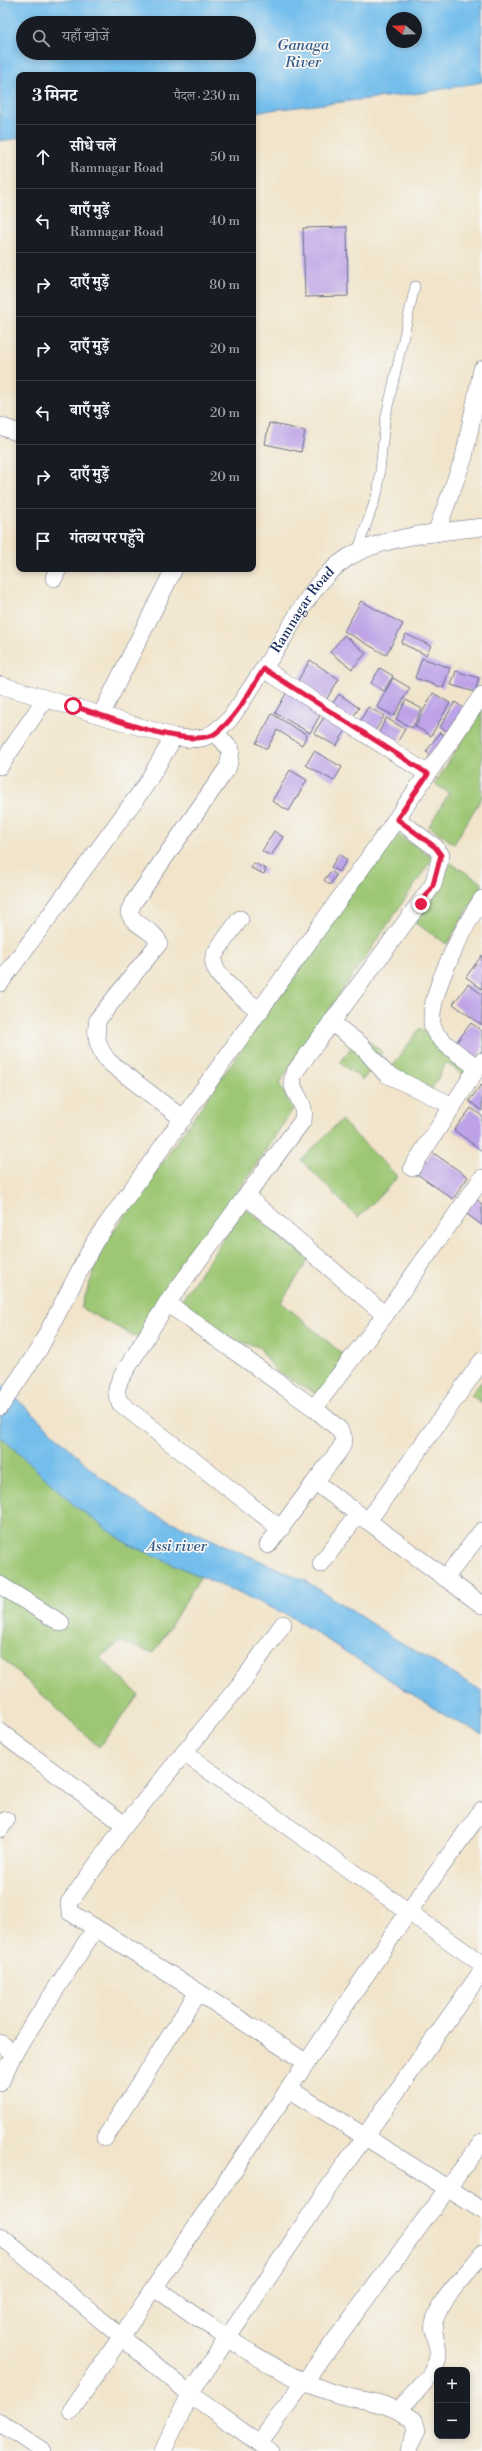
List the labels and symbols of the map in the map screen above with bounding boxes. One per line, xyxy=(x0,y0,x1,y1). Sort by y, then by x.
north arrow xyxy=(386,12,422,48)
water label: Ganaga River xyxy=(277,36,330,72)
street label: Ramnagar Road xyxy=(267,563,339,657)
route start xyxy=(64,697,82,715)
route end xyxy=(412,895,430,913)
water label: Assi river xyxy=(145,1537,208,1556)

